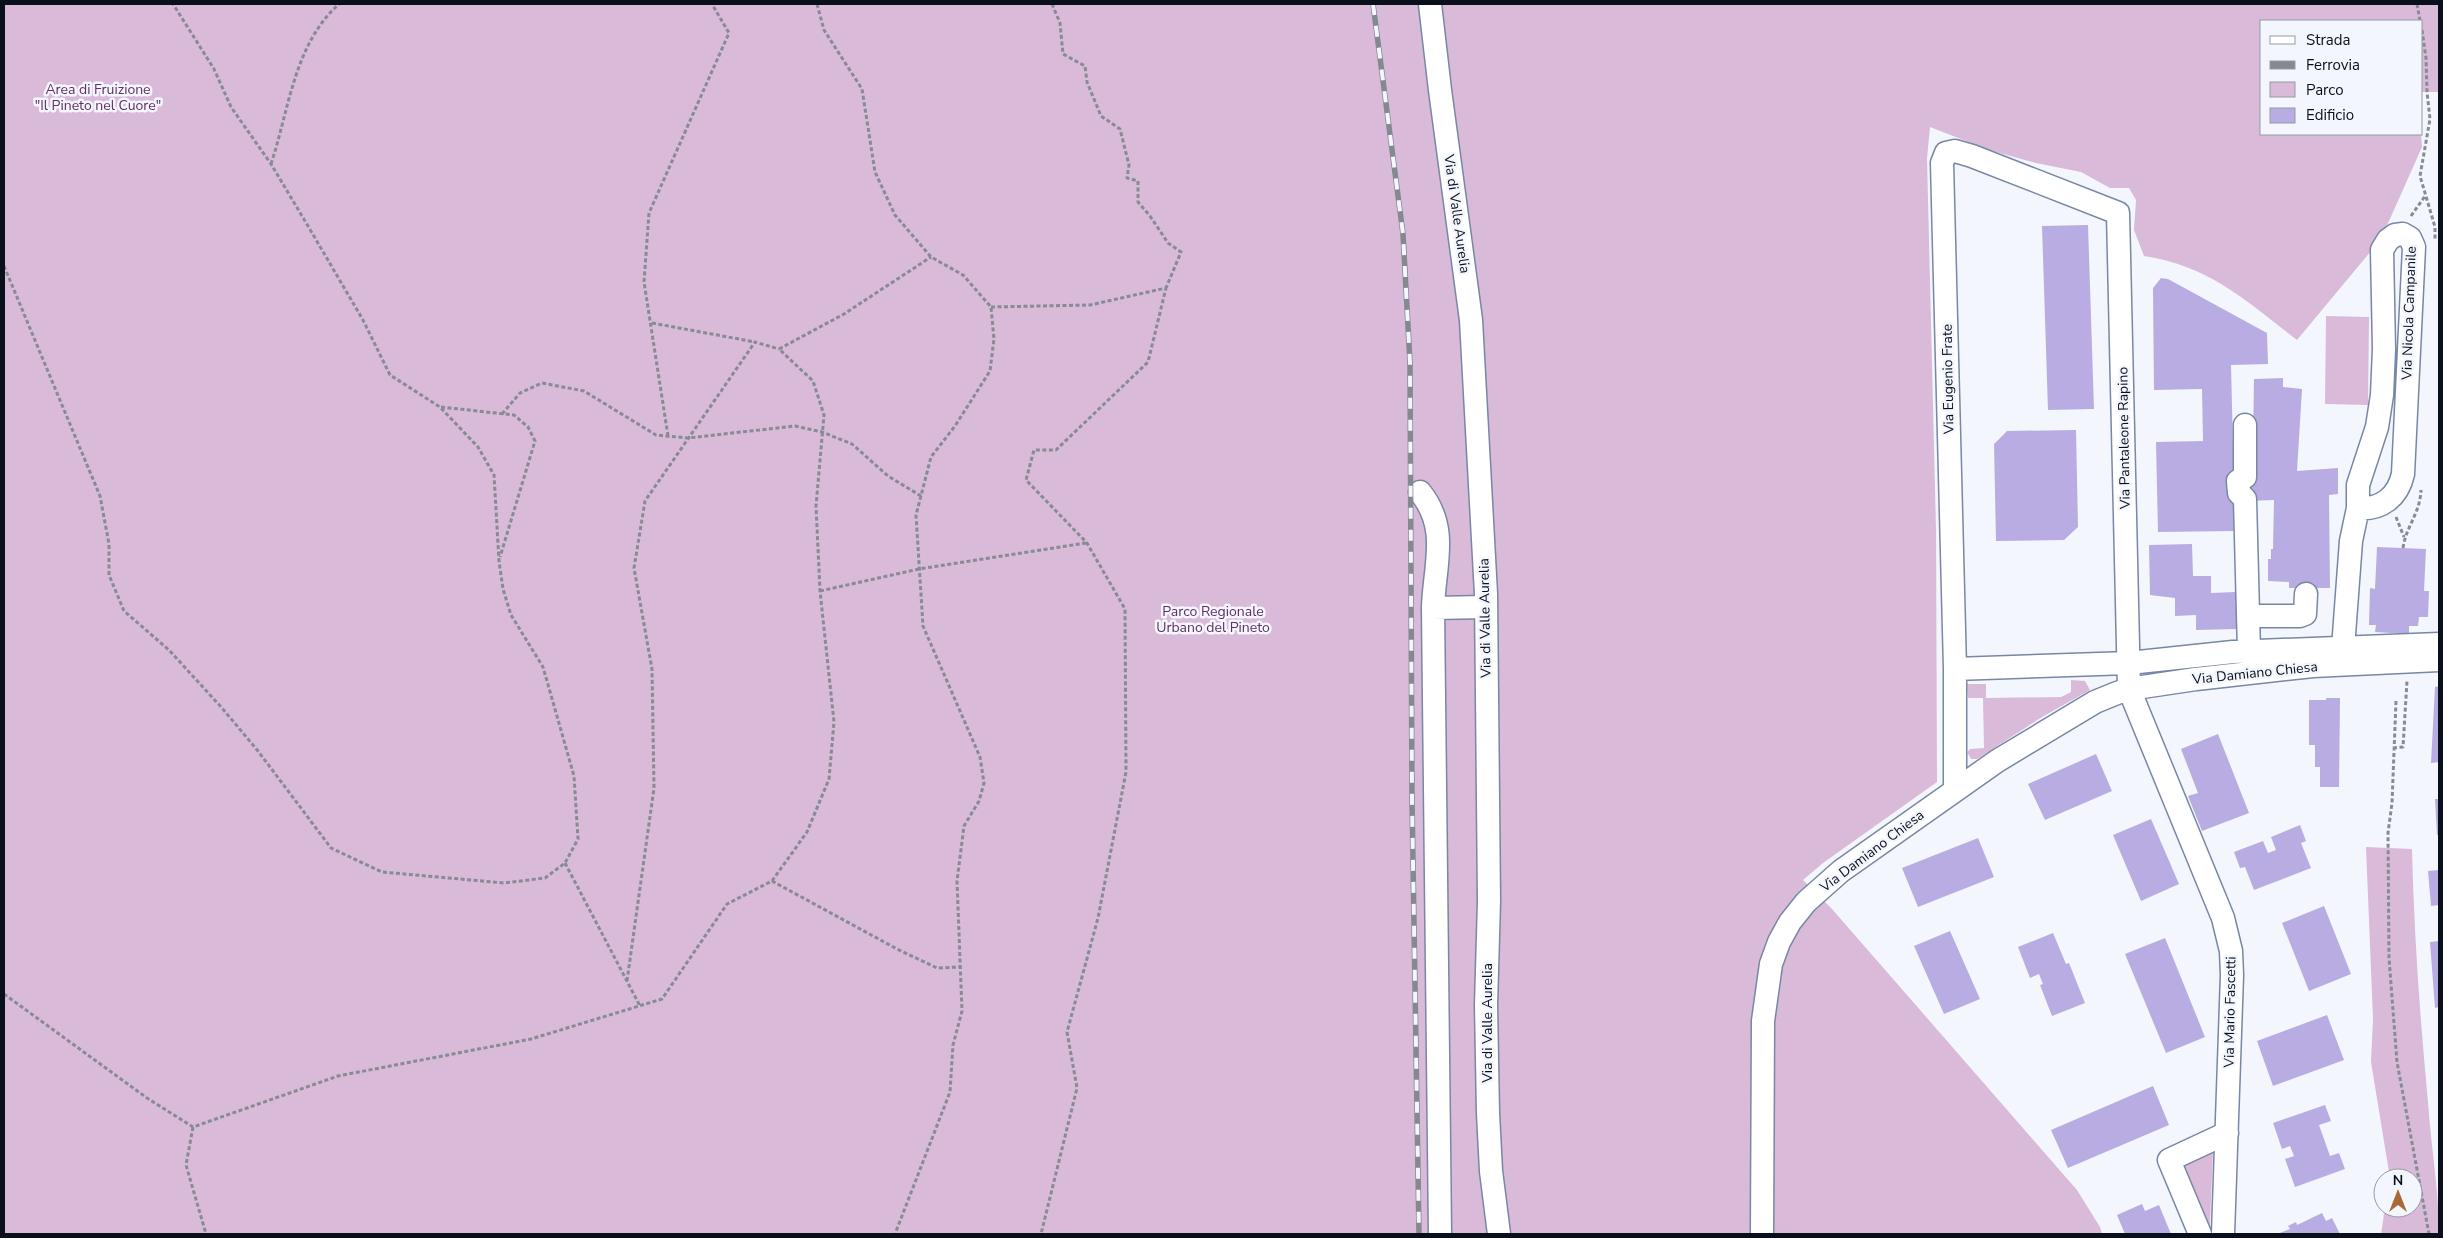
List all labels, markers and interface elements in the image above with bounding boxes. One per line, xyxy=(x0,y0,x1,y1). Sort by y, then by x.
legend xyxy=(2260,20,2423,135)
text: Strada xyxy=(2306,30,2350,50)
text: Ferrovia xyxy=(2306,55,2360,75)
park label: Area di Fruizione "Il Pineto nel Cuore" xyxy=(35,80,161,115)
text: Parco xyxy=(2306,80,2344,100)
text: Edificio xyxy=(2306,105,2354,125)
street label: Via di Valle Aurelia xyxy=(1439,152,1475,275)
street label: Via Nicola Campanile xyxy=(2397,246,2421,381)
street label: Via Eugenio Frate xyxy=(1938,324,1958,435)
street label: Via Pantaleone Rapino xyxy=(2113,366,2135,510)
street label: Via di Valle Aurelia xyxy=(1474,558,1496,679)
park label: Parco Regionale Urbano del Pineto xyxy=(1156,602,1270,637)
street label: Via Damiano Chiesa xyxy=(2190,657,2319,689)
street label: Via Damiano Chiesa xyxy=(1815,806,1928,897)
street label: Via Mario Fascetti xyxy=(2220,956,2240,1069)
street label: Via di Valle Aurelia xyxy=(1478,963,1497,1084)
north arrow xyxy=(2373,1168,2423,1218)
text: N xyxy=(2393,1171,2403,1190)

